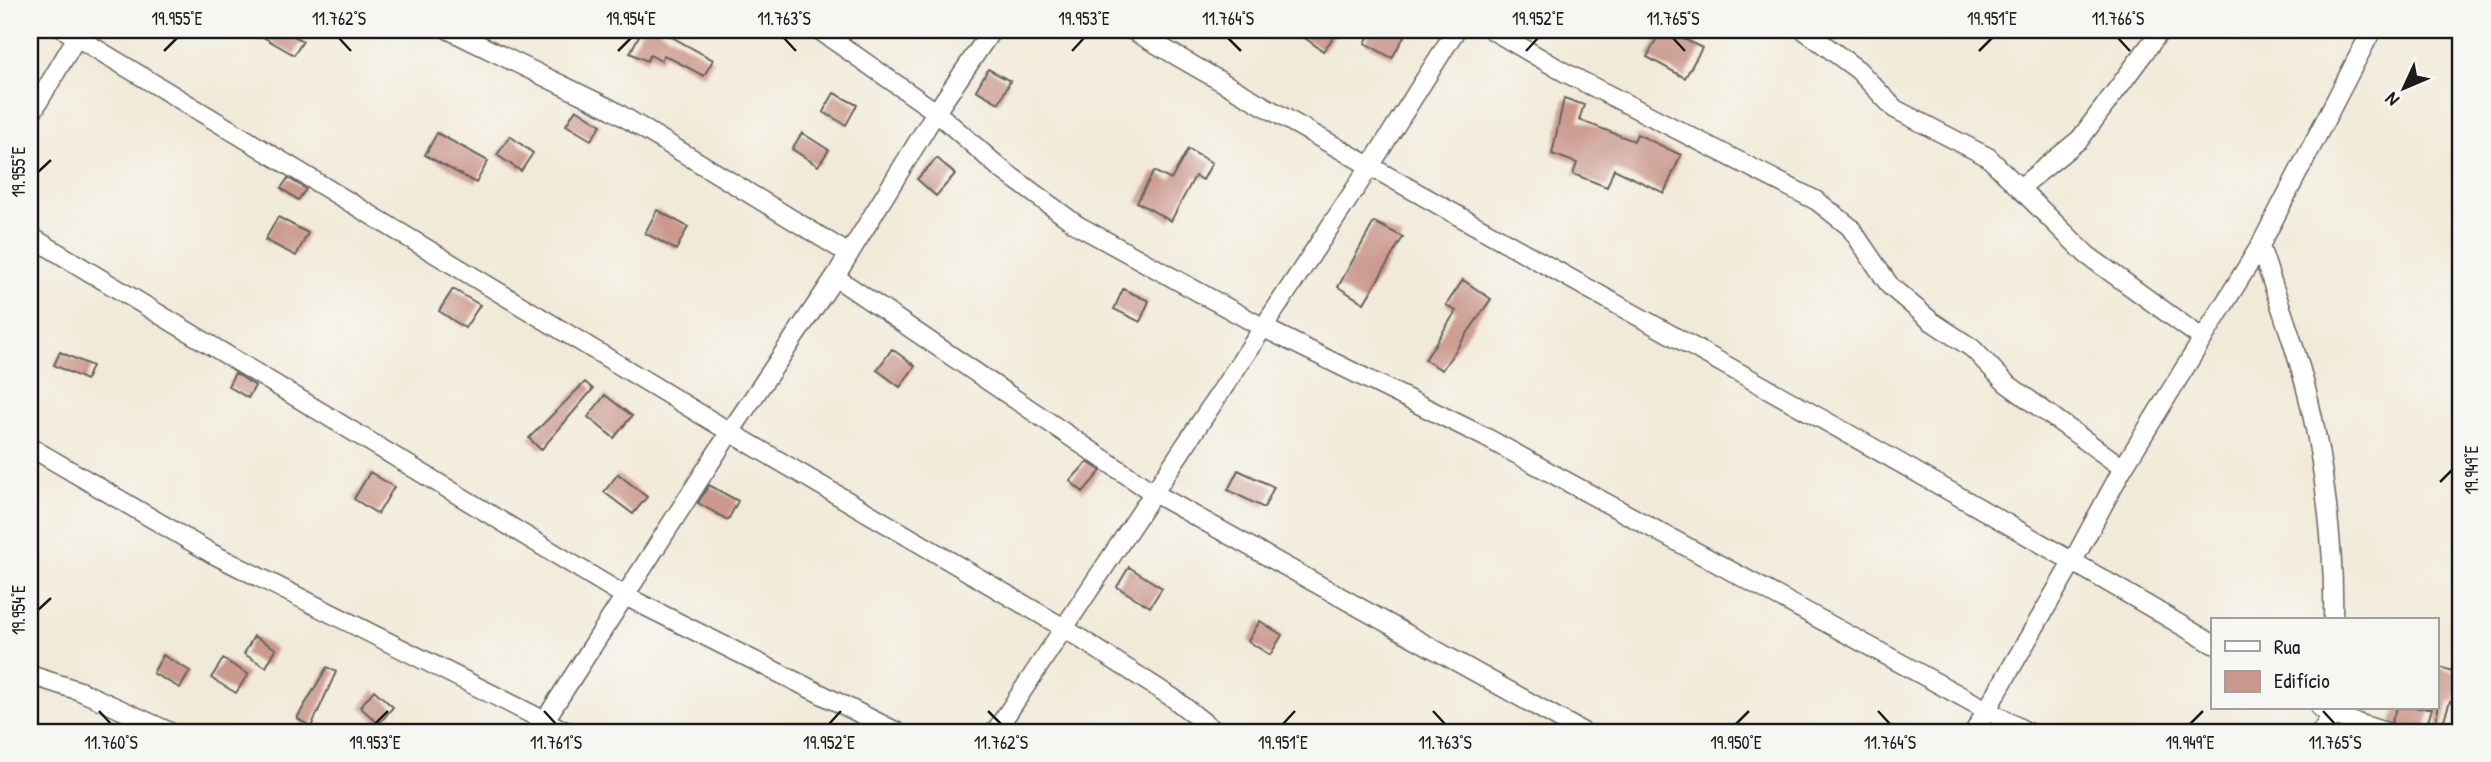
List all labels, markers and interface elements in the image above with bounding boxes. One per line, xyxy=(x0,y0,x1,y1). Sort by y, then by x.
text: 19.955°E xyxy=(152,6,203,31)
text: 11.762°S xyxy=(312,6,366,31)
text: 19.954°E xyxy=(606,6,656,31)
text: 11.763°S xyxy=(757,6,811,31)
text: 19.953°E xyxy=(1058,6,1110,31)
text: 11.764°S xyxy=(1202,6,1254,31)
text: 19.952°E xyxy=(1512,6,1564,31)
text: 11.765°S xyxy=(1646,6,1700,31)
text: 19.951°E xyxy=(1967,6,2017,31)
text: 11.766°S xyxy=(2092,6,2144,31)
north arrow xyxy=(2368,52,2438,122)
text: N xyxy=(2379,87,2405,112)
text: 19.955°E xyxy=(6,146,31,197)
text: 19.949°E xyxy=(2459,445,2484,495)
text: 19.954°E xyxy=(6,585,31,635)
legend xyxy=(2211,618,2438,710)
text: Rua xyxy=(2274,632,2300,661)
text: Edifício xyxy=(2274,666,2330,695)
text: 11.760°S xyxy=(84,730,138,755)
text: 19.953°E xyxy=(349,730,401,755)
text: 11.761°S xyxy=(530,730,582,755)
text: 19.952°E xyxy=(803,730,855,755)
text: 11.762°S xyxy=(974,730,1028,755)
text: 19.951°E xyxy=(1258,730,1308,755)
text: 11.763°S xyxy=(1418,730,1472,755)
text: 19.950°E xyxy=(1710,730,1762,755)
text: 11.764°S xyxy=(1864,730,1916,755)
text: 19.949°E xyxy=(2165,730,2215,755)
text: 11.765°S xyxy=(2308,730,2362,755)

